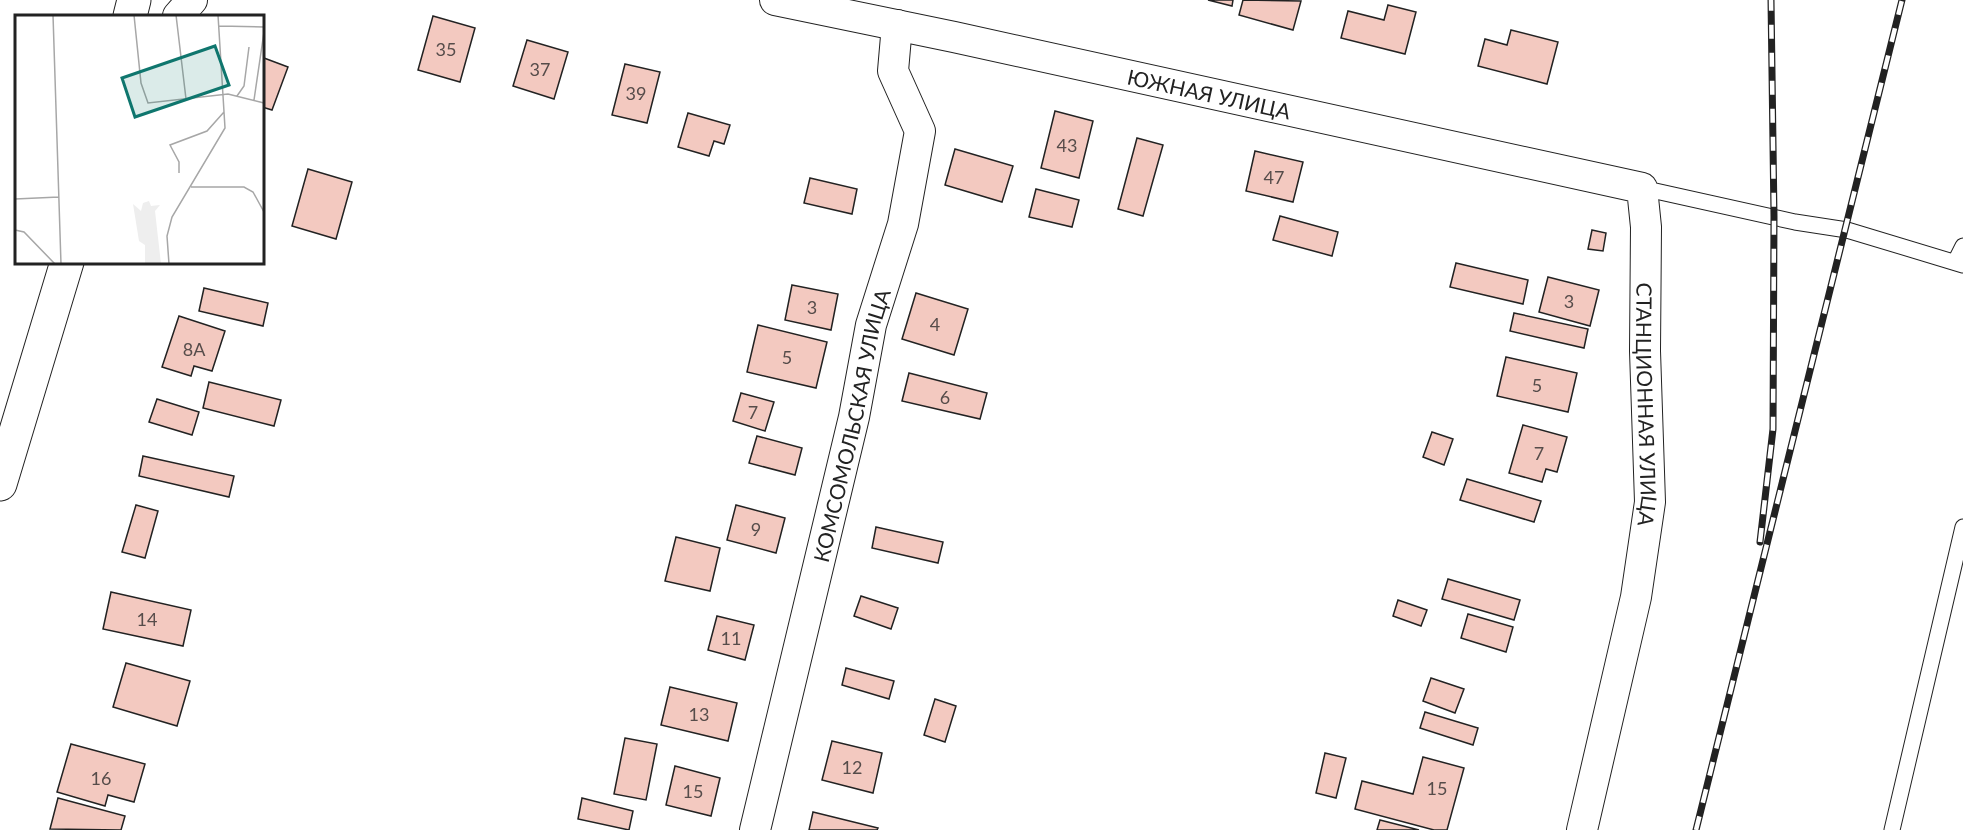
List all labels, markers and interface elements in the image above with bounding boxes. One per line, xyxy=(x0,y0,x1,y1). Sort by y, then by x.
inset map xyxy=(15,15,264,264)
house number: 35 xyxy=(436,38,456,60)
house number: 37 xyxy=(530,58,550,80)
street label: ЮЖНАЯ УЛИЦА xyxy=(1125,63,1294,123)
house number: 39 xyxy=(626,82,646,104)
house number: 43 xyxy=(1057,134,1077,156)
house number: 47 xyxy=(1264,166,1284,188)
street label: СТАНЦИОННАЯ УЛИЦА xyxy=(1632,283,1663,529)
street label: КОМСОМОЛЬСКАЯ УЛИЦА xyxy=(807,285,895,564)
house number: 3 xyxy=(1564,290,1574,312)
house number: 3 xyxy=(807,296,817,318)
house number: 4 xyxy=(930,313,940,335)
house number: 8А xyxy=(183,338,206,360)
house number: 5 xyxy=(782,346,792,368)
house number: 5 xyxy=(1532,374,1542,396)
house number: 6 xyxy=(940,386,950,408)
house number: 7 xyxy=(748,401,758,423)
house number: 7 xyxy=(1534,442,1544,464)
house number: 9 xyxy=(751,518,761,540)
house number: 14 xyxy=(137,608,157,630)
house number: 11 xyxy=(721,627,741,649)
house number: 13 xyxy=(689,703,709,725)
house number: 12 xyxy=(842,756,862,778)
house number: 16 xyxy=(91,767,111,789)
house number: 15 xyxy=(1427,777,1447,799)
house number: 15 xyxy=(683,780,703,802)

